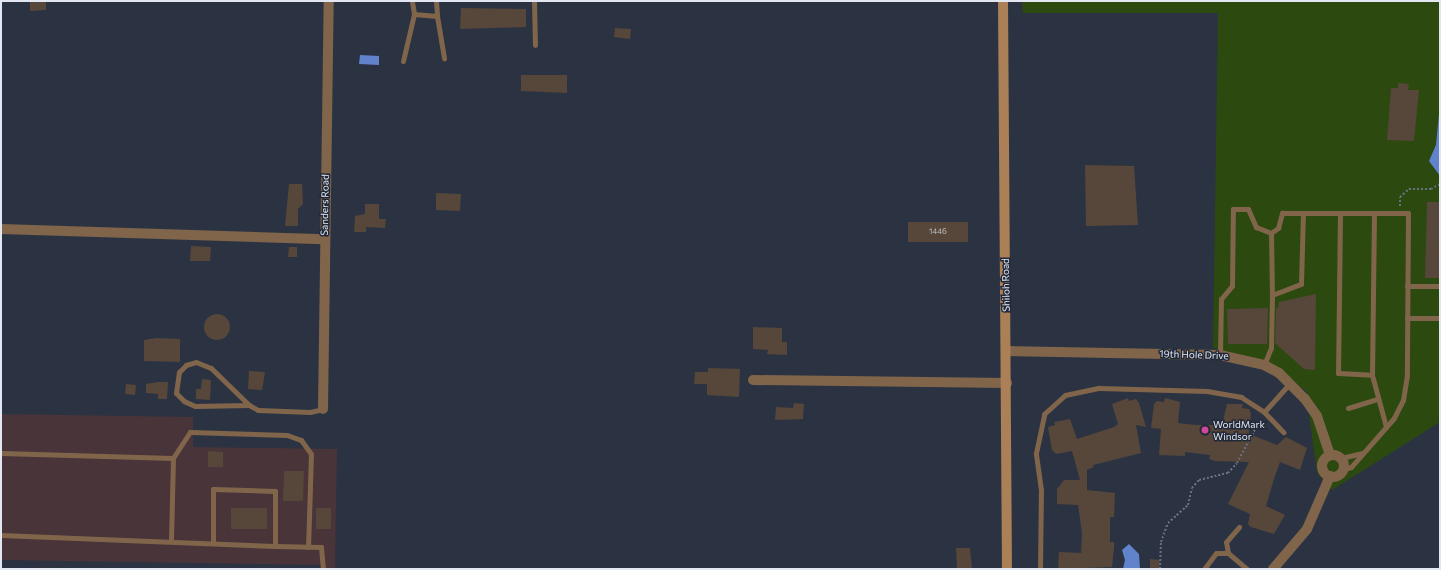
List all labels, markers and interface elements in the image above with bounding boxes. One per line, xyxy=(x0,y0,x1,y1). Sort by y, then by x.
street label: Sanders Road xyxy=(318,174,332,236)
house number: 1446 xyxy=(929,227,947,237)
street label: Shiloh Road xyxy=(1000,258,1012,312)
street label: 19th Hole Drive xyxy=(1159,348,1229,362)
place label: WorldMark Windsor xyxy=(1213,418,1265,442)
marker: WorldMark Windsor xyxy=(1200,425,1210,435)

